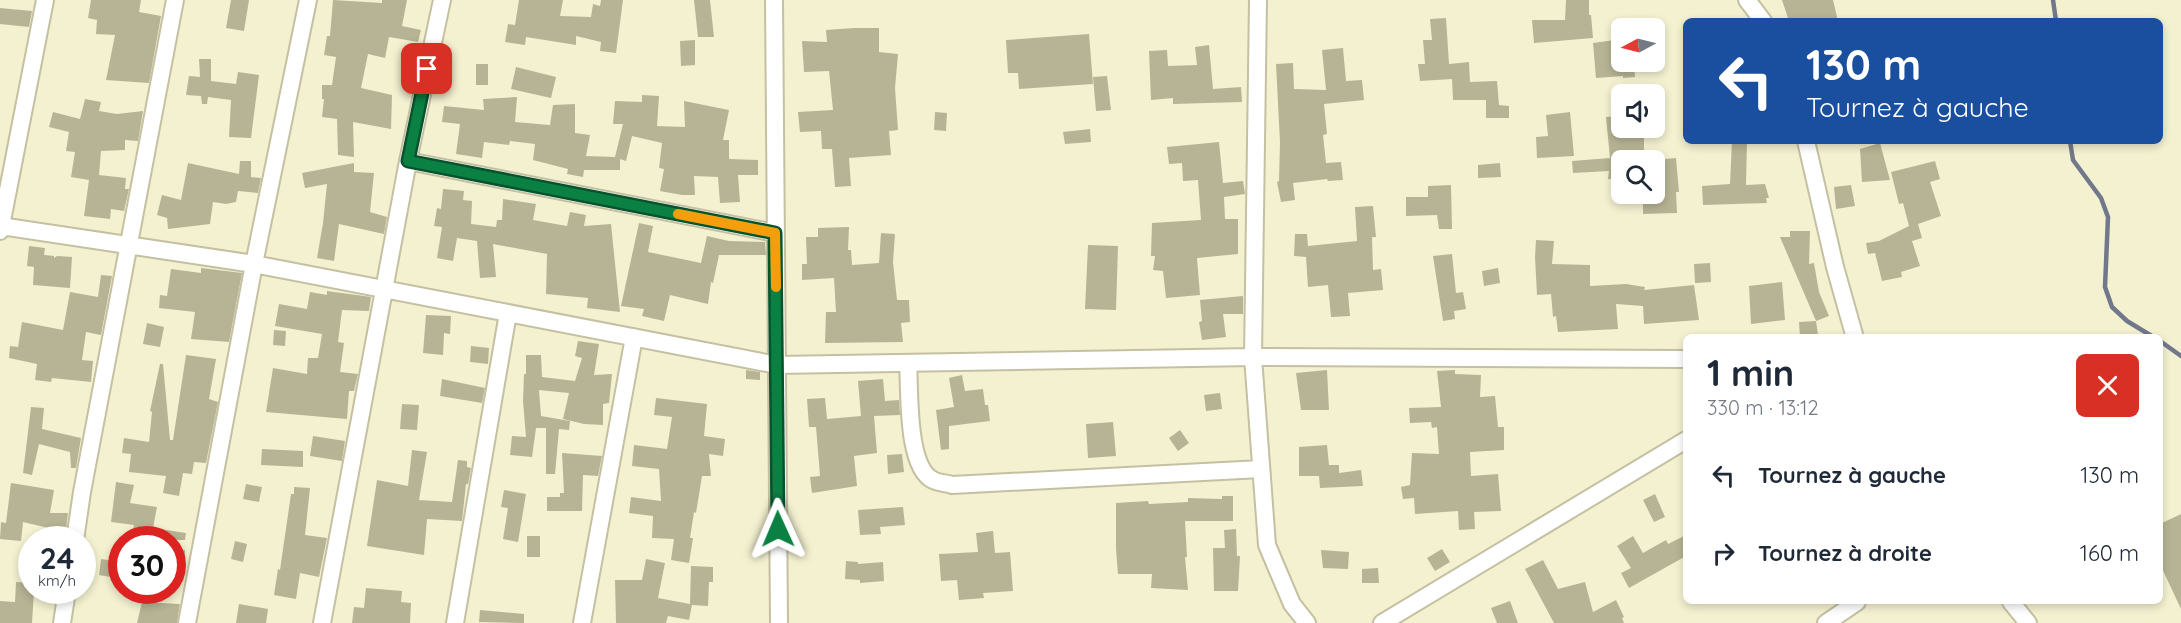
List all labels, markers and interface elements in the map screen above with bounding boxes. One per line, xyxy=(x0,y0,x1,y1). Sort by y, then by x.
north arrow xyxy=(1611,18,1665,72)
map controls xyxy=(1611,18,1665,204)
text: 130 m xyxy=(1806,38,1921,91)
icon: left xyxy=(1707,42,1785,120)
pin xyxy=(401,43,452,94)
icon: arrive xyxy=(410,52,443,85)
button: sound xyxy=(1611,84,1665,138)
text: Tournez à gauche xyxy=(1806,90,2029,124)
button: search xyxy=(1611,150,1665,204)
text: 1 min xyxy=(1707,350,1794,395)
button: close xyxy=(2076,354,2139,417)
text: 330 m · 13:12 xyxy=(1707,395,1818,420)
icon: left xyxy=(1707,459,1740,492)
text: Tournez à gauche xyxy=(1758,461,1946,489)
text: 130 m xyxy=(2080,461,2139,489)
position arrow xyxy=(746,497,810,561)
speed limit sign: 30 xyxy=(108,526,186,604)
icon: right xyxy=(1707,537,1740,570)
text: 24 xyxy=(40,539,74,577)
text: Tournez à droite xyxy=(1758,539,1932,567)
text: 160 m xyxy=(2080,539,2139,567)
text: km/h xyxy=(38,571,76,590)

